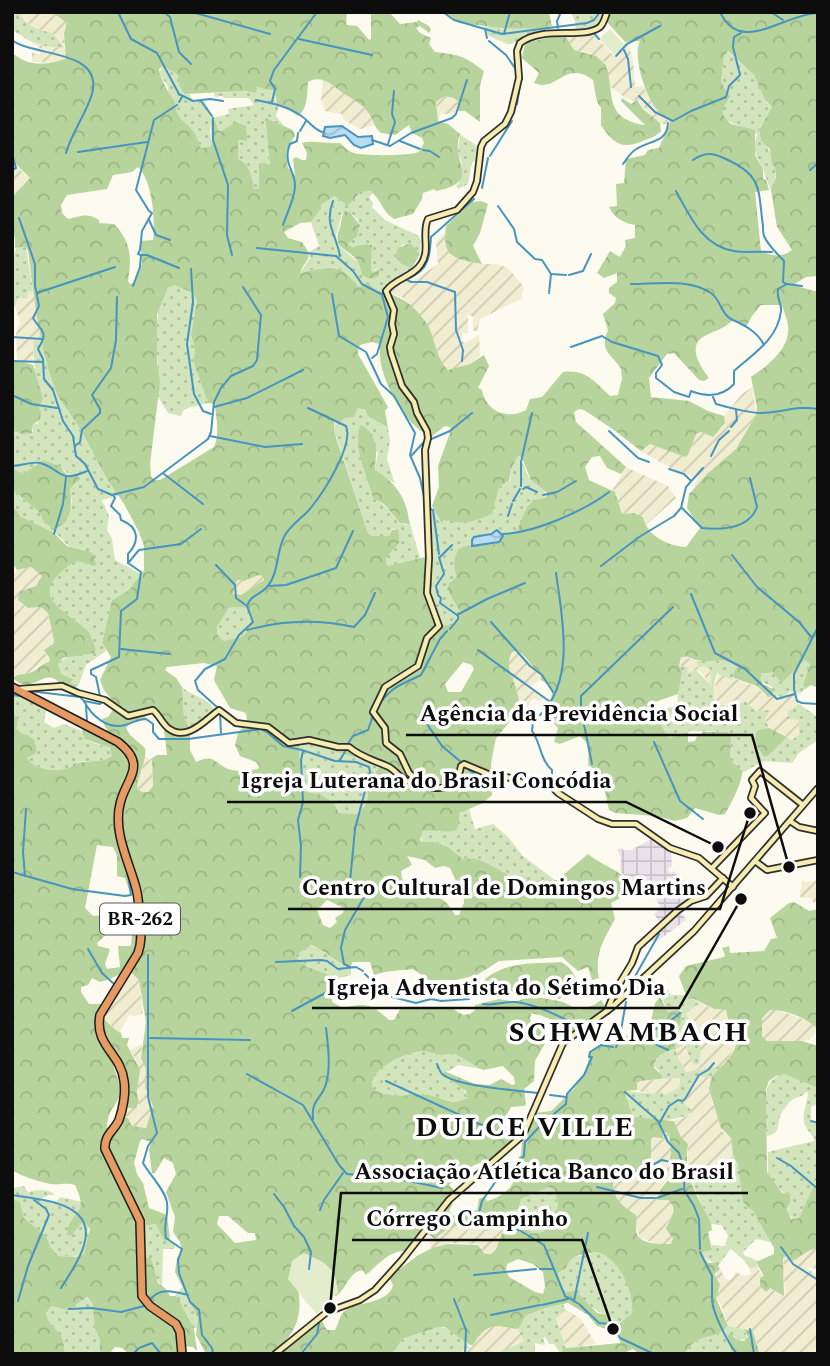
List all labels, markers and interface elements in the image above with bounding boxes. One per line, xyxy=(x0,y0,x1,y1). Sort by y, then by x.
callout: Agência da Previdência Social xyxy=(406,691,752,735)
text: Agência da Previdência Social xyxy=(420,697,738,732)
callout: Igreja Luterana do Brasil Concódia xyxy=(227,758,626,802)
text: Igreja Luterana do Brasil Concódia xyxy=(241,764,612,799)
callout: Centro Cultural de Domingos Martins xyxy=(288,865,720,909)
text: Centro Cultural de Domingos Martins xyxy=(302,871,706,906)
road number: BR-262 xyxy=(100,903,180,934)
callout: Igreja Adventista do Sétimo Dia xyxy=(312,964,679,1008)
text: Igreja Adventista do Sétimo Dia xyxy=(327,971,665,1006)
district label: SCHWAMBACH xyxy=(509,1011,749,1054)
district label: DULCE VILLE xyxy=(415,1106,635,1149)
callout: Associação Atlética Banco do Brasil xyxy=(341,1149,748,1193)
text: Associação Atlética Banco do Brasil xyxy=(354,1155,734,1190)
callout: Córrego Campinho xyxy=(352,1196,582,1240)
text: Córrego Campinho xyxy=(366,1202,568,1237)

